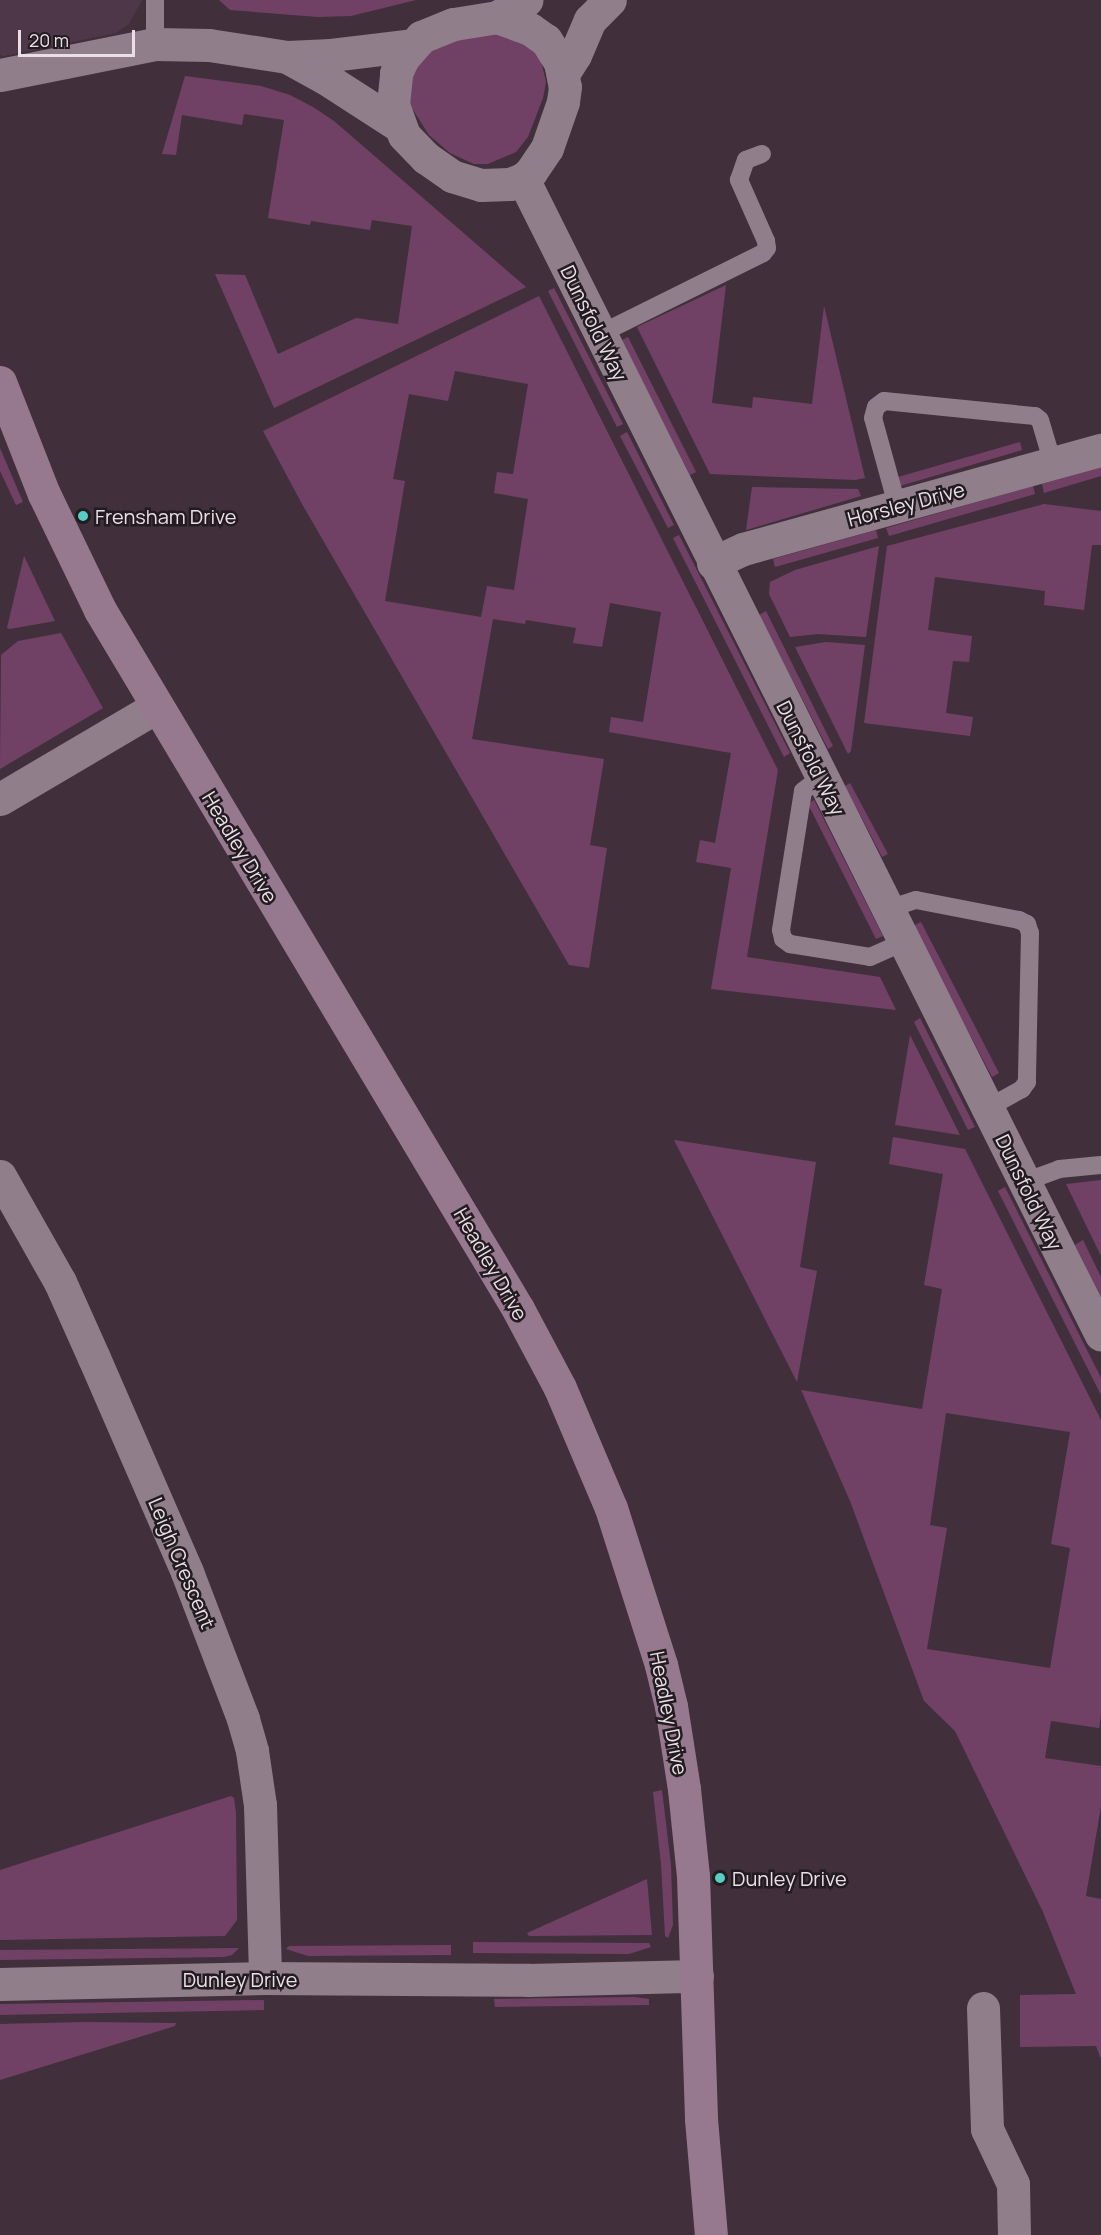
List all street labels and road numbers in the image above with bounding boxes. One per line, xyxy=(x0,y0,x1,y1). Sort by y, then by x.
street label: Dunsfold Way xyxy=(556,261,632,385)
street label: Horsley Drive xyxy=(845,477,967,531)
street label: Dunsfold Way xyxy=(772,697,850,819)
street label: Headley Drive xyxy=(197,787,283,907)
street label: Dunsfold Way xyxy=(991,1130,1067,1254)
street label: Headley Drive xyxy=(449,1204,533,1324)
street label: Leigh Crescent xyxy=(144,1494,220,1632)
street label: Headley Drive xyxy=(645,1649,693,1777)
street label: Dunley Drive xyxy=(183,1967,297,1991)

